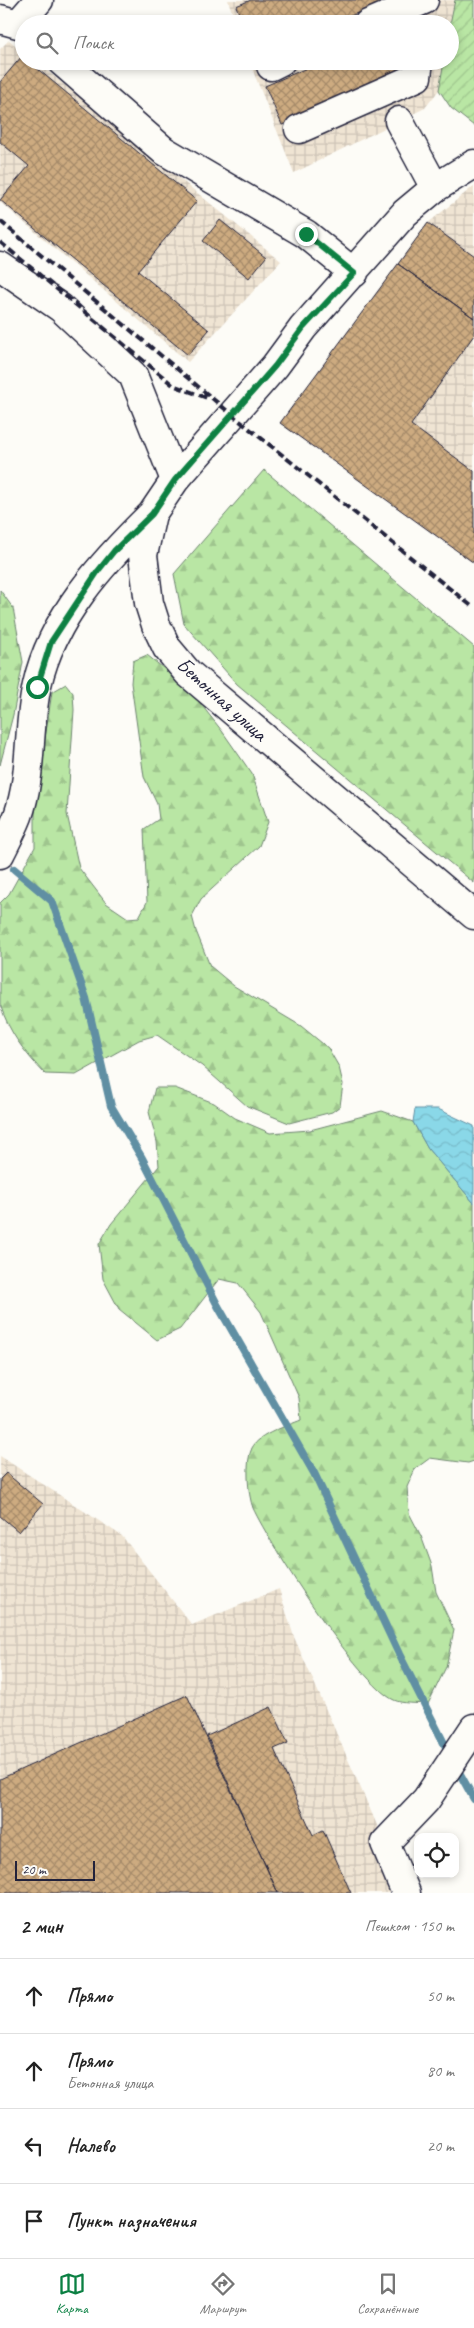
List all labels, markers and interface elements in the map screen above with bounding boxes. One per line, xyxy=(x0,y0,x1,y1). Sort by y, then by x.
search box xyxy=(15,15,459,70)
icon: search xyxy=(33,29,61,57)
text: Поиск xyxy=(73,31,113,55)
route end xyxy=(295,223,318,246)
street label: Бетонная улица xyxy=(171,651,274,748)
route start xyxy=(26,676,49,699)
map controls xyxy=(414,1833,459,1878)
button: locate xyxy=(414,1833,459,1878)
scale bar xyxy=(15,1858,95,1881)
text: 20 m xyxy=(22,1861,46,1878)
text: 2 мин xyxy=(20,1913,63,1939)
text: Пешком · 150 m xyxy=(365,1916,454,1936)
icon: ahead xyxy=(20,1982,48,2010)
text: Прямо xyxy=(67,1984,112,2008)
text: 50 m xyxy=(427,1986,454,2006)
text: Прямо xyxy=(67,2049,112,2073)
icon: ahead xyxy=(20,2057,48,2085)
text: 80 m xyxy=(427,2061,454,2081)
text: Бетонная улица xyxy=(67,2073,153,2093)
icon: left xyxy=(20,2132,48,2160)
text: Налево xyxy=(67,2134,115,2158)
text: 20 m xyxy=(427,2136,454,2156)
icon: arrive xyxy=(20,2207,48,2235)
text: Пункт назначения xyxy=(67,2209,196,2233)
tab: Карта xyxy=(56,2270,88,2317)
tab: Маршрут xyxy=(200,2270,246,2317)
tab: Сохранённые xyxy=(357,2270,418,2317)

